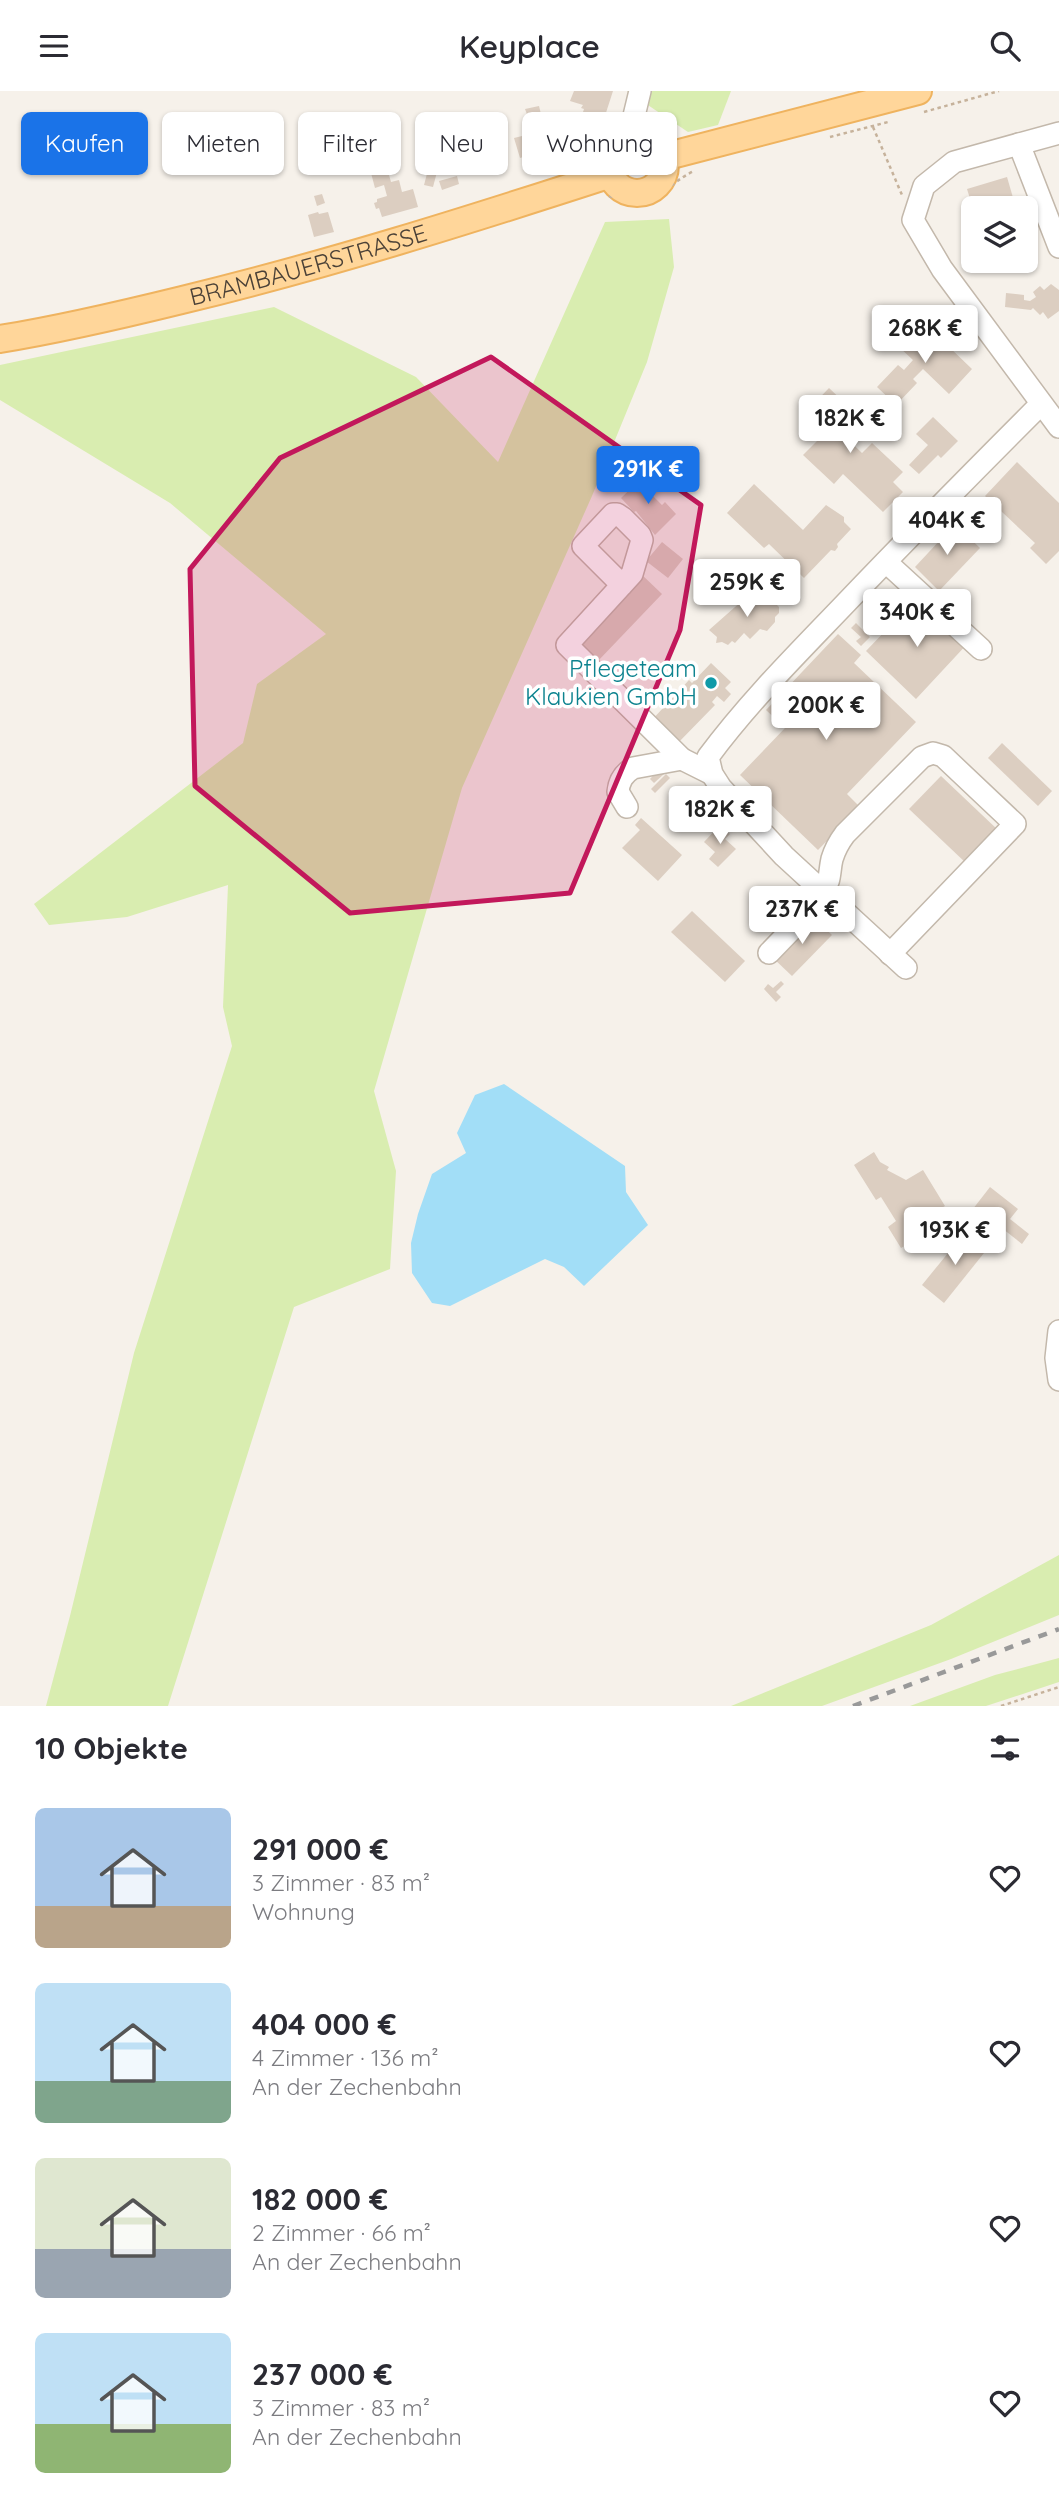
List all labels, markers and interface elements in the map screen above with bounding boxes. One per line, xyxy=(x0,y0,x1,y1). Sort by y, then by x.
text: Keyplace xyxy=(459,26,600,66)
icon: menu xyxy=(35,27,73,65)
icon: search xyxy=(986,27,1024,65)
chip: Kaufen xyxy=(21,112,148,175)
chip: Mieten xyxy=(162,112,284,175)
chip: Filter xyxy=(298,112,401,175)
chip: Neu xyxy=(415,112,508,175)
chip: Wohnung xyxy=(522,112,677,175)
map controls xyxy=(961,196,1038,273)
button: layers xyxy=(961,196,1038,273)
street label: BRAMBAUERSTRASSE xyxy=(186,217,430,312)
pin: 268K € xyxy=(868,306,982,365)
text: 268K € xyxy=(888,313,962,342)
pin: 182K € xyxy=(793,395,907,455)
text: 182K € xyxy=(815,403,885,432)
pin: 291K € xyxy=(591,447,705,506)
text: 291K € xyxy=(612,454,684,483)
pin: 404K € xyxy=(890,497,1004,557)
text: 404K € xyxy=(908,505,986,534)
pin: 259K € xyxy=(690,559,804,619)
text: 259K € xyxy=(709,567,785,596)
pin: 340K € xyxy=(860,589,974,649)
text: 340K € xyxy=(879,597,955,626)
place label: Pflegeteam Klaukien GmbH xyxy=(525,653,697,711)
marker: Pflegeteam Klaukien GmbH xyxy=(703,675,719,691)
pin: 200K € xyxy=(769,683,883,742)
text: 200K € xyxy=(787,690,865,719)
pin: 182K € xyxy=(663,787,777,846)
text: 182K € xyxy=(685,794,755,823)
pin: 237K € xyxy=(745,887,859,946)
text: 237K € xyxy=(765,894,839,923)
pin: 193K € xyxy=(898,1207,1012,1267)
text: 193K € xyxy=(920,1215,990,1244)
text: 10 Objekte xyxy=(35,1729,188,1767)
icon: filters xyxy=(986,1729,1024,1767)
text: 291 000 € xyxy=(252,1830,389,1868)
icon: home xyxy=(91,1836,175,1920)
icon: heart xyxy=(986,1859,1024,1897)
text: 3 Zimmer · 83 m² xyxy=(252,1868,430,1897)
text: Wohnung xyxy=(252,1897,355,1926)
text: 404 000 € xyxy=(252,2005,397,2043)
icon: home xyxy=(91,2011,175,2095)
icon: heart xyxy=(986,2034,1024,2072)
text: 4 Zimmer · 136 m² xyxy=(252,2043,438,2072)
text: An der Zechenbahn xyxy=(252,2072,462,2101)
text: 182 000 € xyxy=(252,2180,388,2218)
icon: home xyxy=(91,2186,175,2270)
icon: heart xyxy=(986,2209,1024,2247)
text: 2 Zimmer · 66 m² xyxy=(252,2218,431,2247)
text: An der Zechenbahn xyxy=(252,2247,462,2276)
text: 237 000 € xyxy=(252,2355,393,2393)
icon: home xyxy=(91,2361,175,2445)
icon: heart xyxy=(986,2384,1024,2422)
text: 3 Zimmer · 83 m² xyxy=(252,2393,430,2422)
text: An der Zechenbahn xyxy=(252,2422,462,2451)

